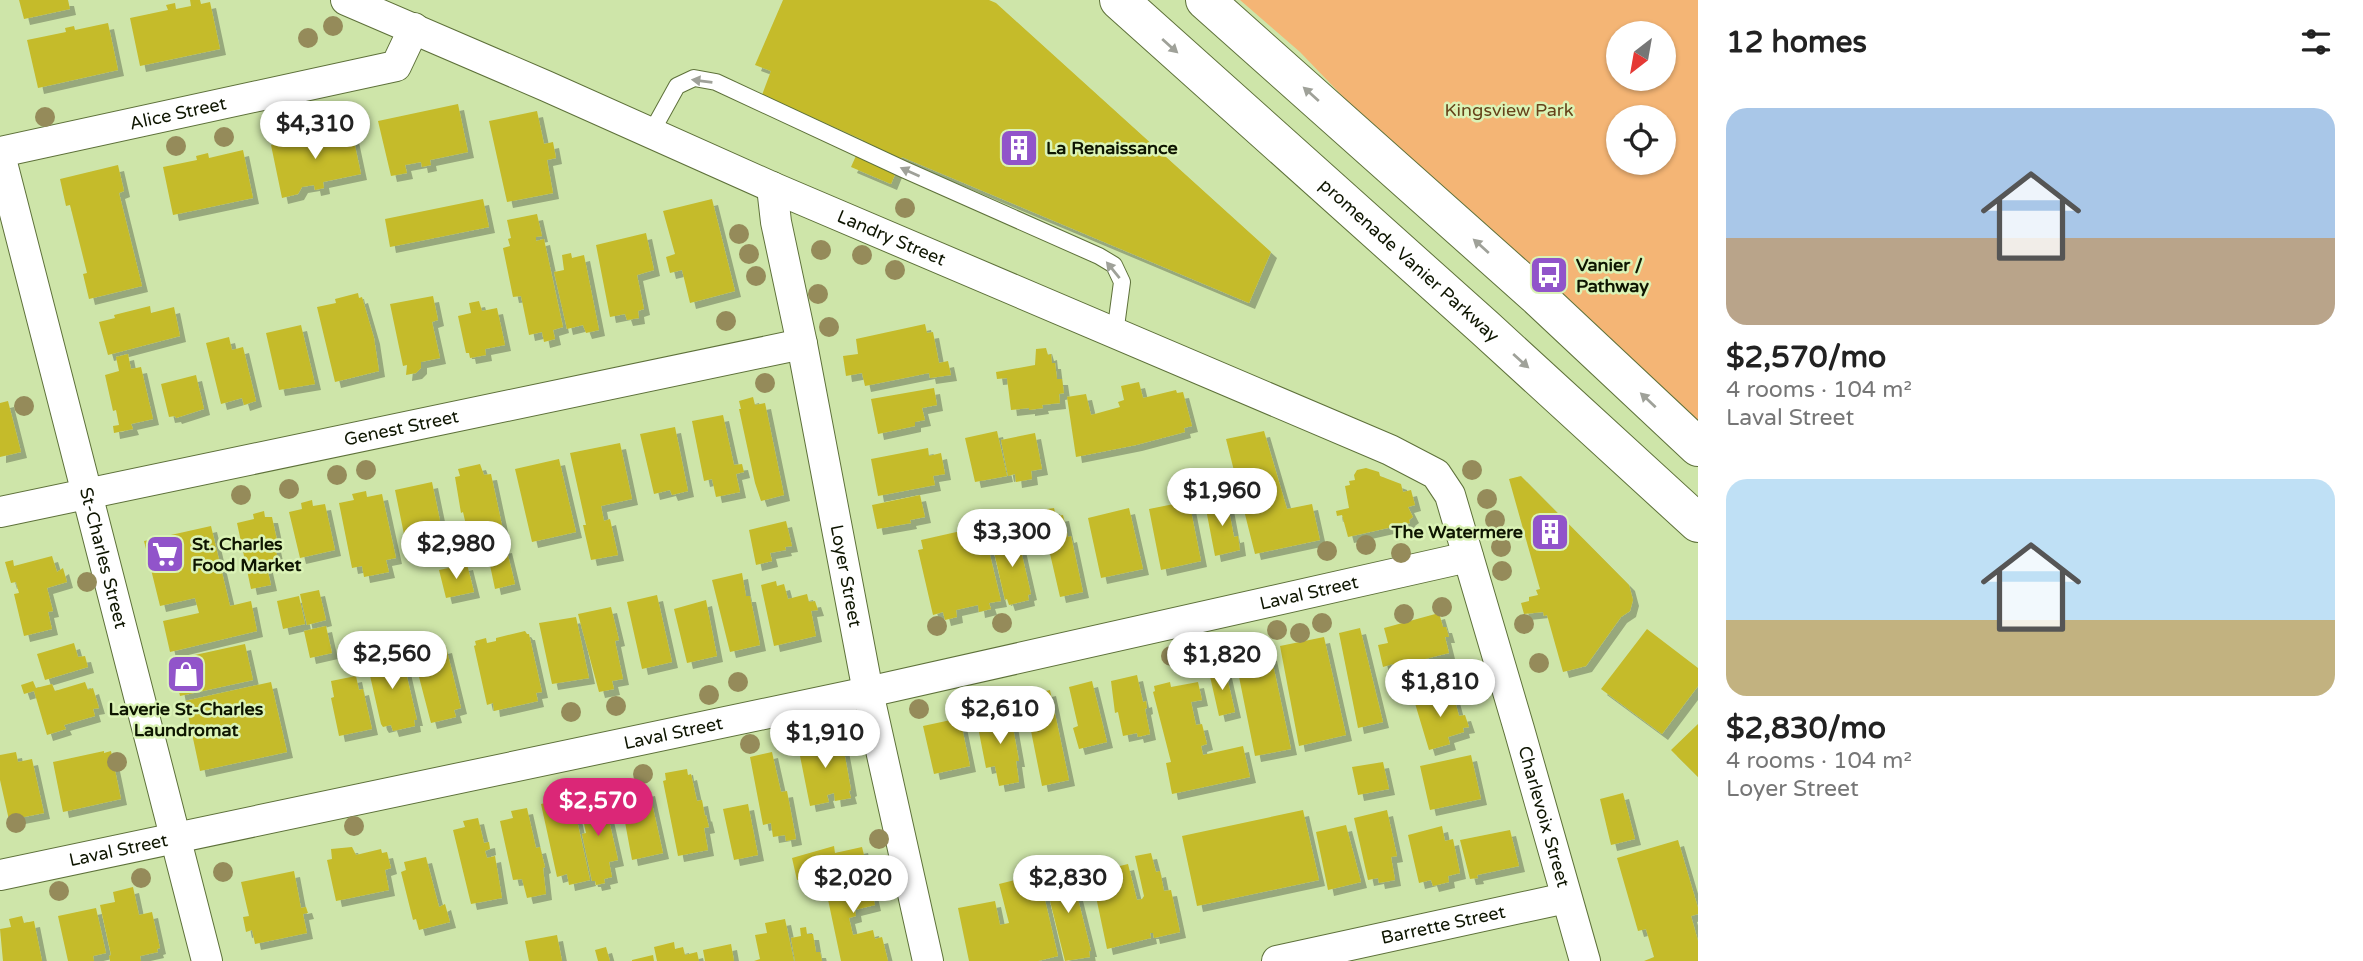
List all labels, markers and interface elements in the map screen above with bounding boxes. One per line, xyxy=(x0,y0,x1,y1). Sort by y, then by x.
north arrow xyxy=(1606,21,1676,91)
map controls xyxy=(1606,21,1676,175)
icon: filters xyxy=(2297,23,2335,61)
text: 12 homes xyxy=(1726,24,1867,61)
one-way arrow xyxy=(1161,37,1178,53)
one-way arrow xyxy=(691,75,713,86)
one-way arrow xyxy=(1303,87,1320,103)
street label: Alice Street xyxy=(128,92,228,135)
park label: Kingsview Park xyxy=(1445,99,1574,121)
pin: $4,310 xyxy=(258,102,372,161)
button: locate xyxy=(1606,105,1676,175)
text: $4,310 xyxy=(276,110,354,138)
building icon: La Renaissance xyxy=(998,127,1040,169)
place label: La Renaissance xyxy=(1046,137,1178,159)
icon: home xyxy=(1968,153,2094,279)
one-way arrow xyxy=(900,166,920,178)
street label: promenade Vanier Parkway xyxy=(1315,174,1504,347)
street label: Landry Street xyxy=(834,205,949,271)
one-way arrow xyxy=(1472,238,1490,254)
bus stop icon: Vanier / Pathway xyxy=(1528,254,1570,296)
place label: Vanier / Pathway xyxy=(1576,254,1649,297)
one-way arrow xyxy=(1106,261,1121,279)
text: $2,570/mo xyxy=(1726,339,1886,376)
one-way arrow xyxy=(1512,353,1530,369)
text: 4 rooms · 104 m² xyxy=(1726,376,1912,404)
one-way arrow xyxy=(1639,392,1657,408)
text: Laval Street xyxy=(1726,404,1854,432)
street label: Genest Street xyxy=(342,405,461,451)
pin: $1,960 xyxy=(1165,468,1279,528)
text: $1,960 xyxy=(1183,477,1261,505)
street label: St-Charles Street xyxy=(75,485,132,631)
pin: $3,300 xyxy=(955,510,1069,569)
building icon: The Watermere xyxy=(1529,511,1571,553)
text: $3,300 xyxy=(973,518,1051,546)
place label: The Watermere xyxy=(1391,521,1523,543)
pin: $2,980 xyxy=(399,522,513,581)
street label: Loyer Street xyxy=(825,523,867,629)
icon: home xyxy=(1968,524,2094,650)
text: $2,980 xyxy=(417,530,495,558)
supermarket icon: St. Charles Food Market xyxy=(144,533,186,575)
place label: St. Charles Food Market xyxy=(192,533,301,576)
street label: Laval Street xyxy=(1257,571,1360,615)
pin: $2,560 xyxy=(335,632,449,691)
pin: $1,820 xyxy=(1165,632,1279,692)
text: $2,560 xyxy=(353,640,431,668)
text: $1,820 xyxy=(1183,641,1261,669)
shop icon: Laverie St-Charles Laundromat xyxy=(165,653,207,695)
pin: $1,810 xyxy=(1383,660,1497,719)
text: $1,810 xyxy=(1401,668,1479,696)
pin: $2,610 xyxy=(943,686,1057,746)
text: $2,610 xyxy=(961,695,1039,723)
place label: Laverie St-Charles Laundromat xyxy=(109,698,264,741)
pin: $1,910 xyxy=(768,710,882,770)
text: $2,830/mo xyxy=(1726,710,1886,747)
street label: Laval Street xyxy=(622,712,725,754)
text: $1,910 xyxy=(786,719,864,747)
street label: Charlevoix Street xyxy=(1513,743,1574,890)
text: 4 rooms · 104 m² xyxy=(1726,747,1912,775)
text: Loyer Street xyxy=(1726,775,1859,803)
pin: $2,570 xyxy=(541,778,655,838)
text: $2,570 xyxy=(559,787,637,815)
street label: Laval Street xyxy=(67,829,170,871)
pin: $2,020 xyxy=(796,856,910,915)
pin: $2,830 xyxy=(1011,856,1125,915)
text: $2,020 xyxy=(814,864,892,892)
text: $2,830 xyxy=(1029,864,1107,892)
street label: Barrette Street xyxy=(1379,901,1507,949)

